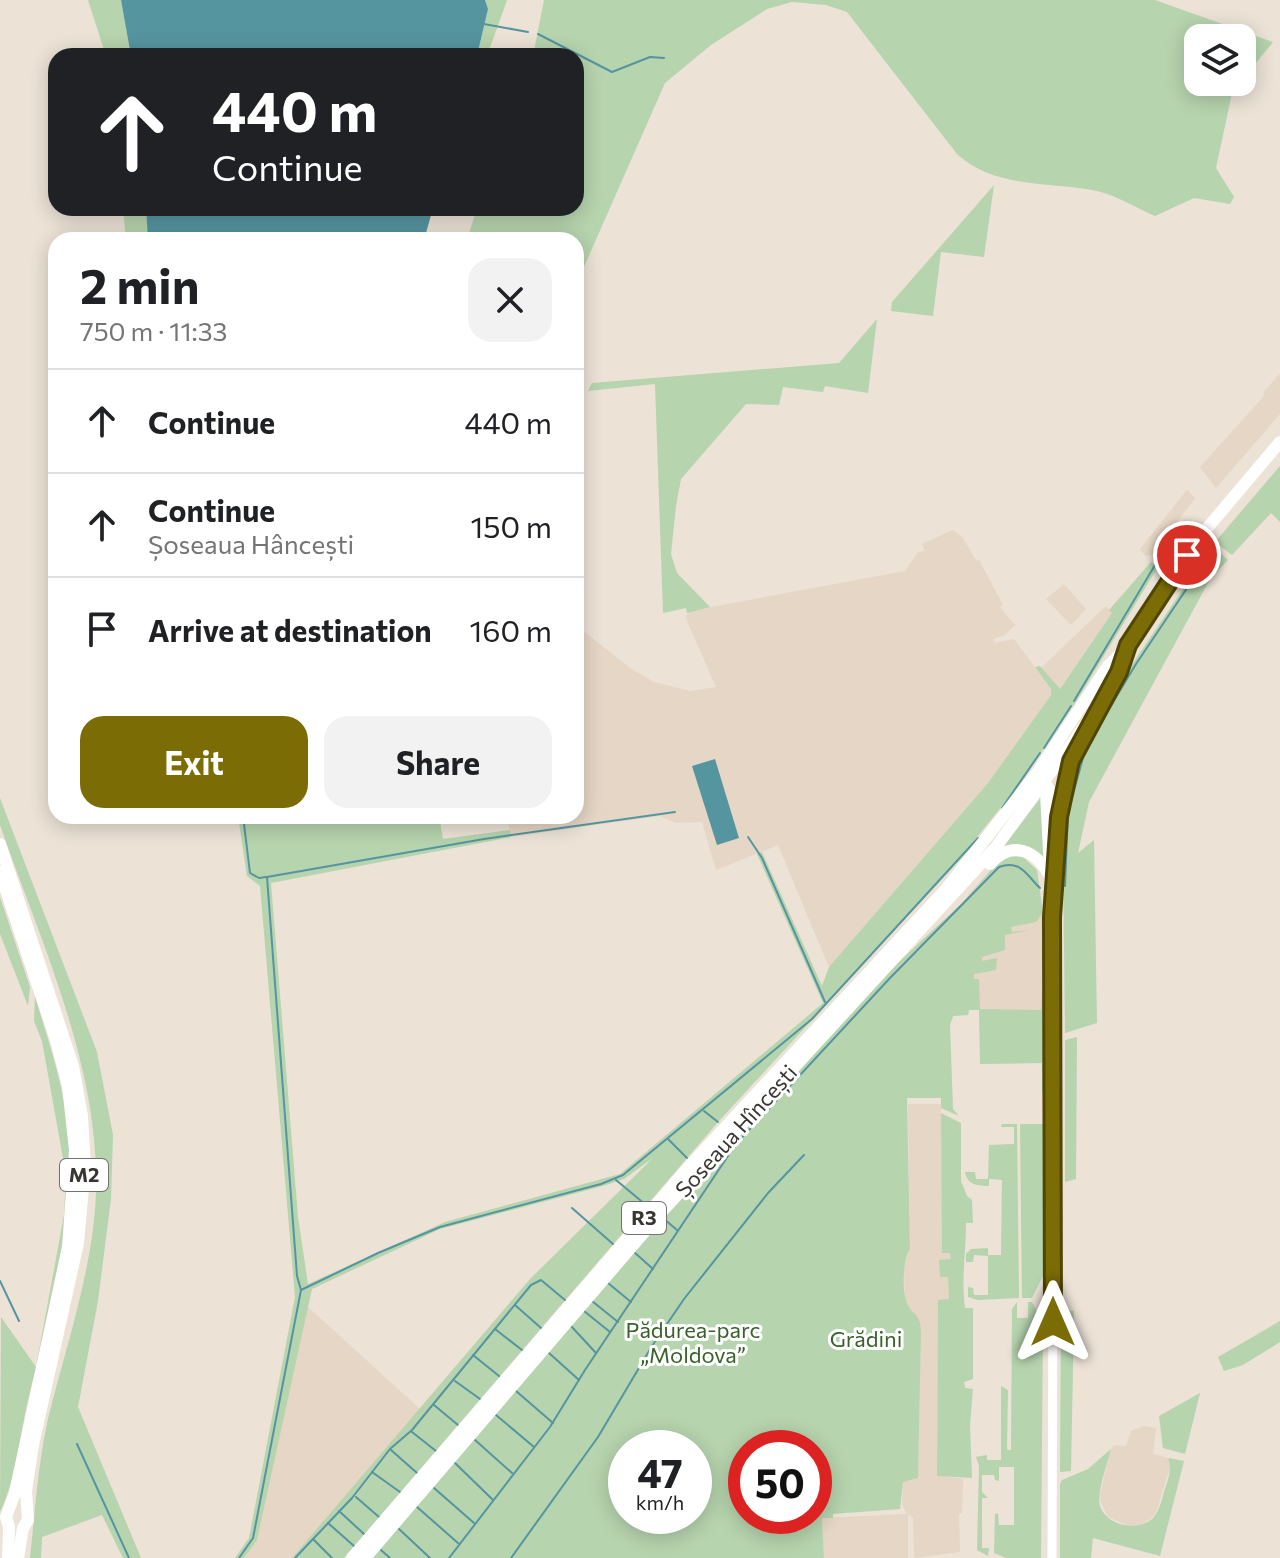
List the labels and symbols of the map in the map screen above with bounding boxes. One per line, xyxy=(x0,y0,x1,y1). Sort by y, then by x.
pin xyxy=(1153,521,1221,589)
street label: Șoseaua Hîncești xyxy=(669,1059,803,1203)
road number: M2 xyxy=(60,1159,108,1191)
road number: R3 xyxy=(622,1202,666,1234)
position arrow xyxy=(1011,1280,1095,1364)
park label: Pădurea-parc „Moldova” xyxy=(626,1316,760,1368)
park label: Grădini xyxy=(830,1325,902,1352)
speed limit sign: 50 xyxy=(728,1430,832,1534)

